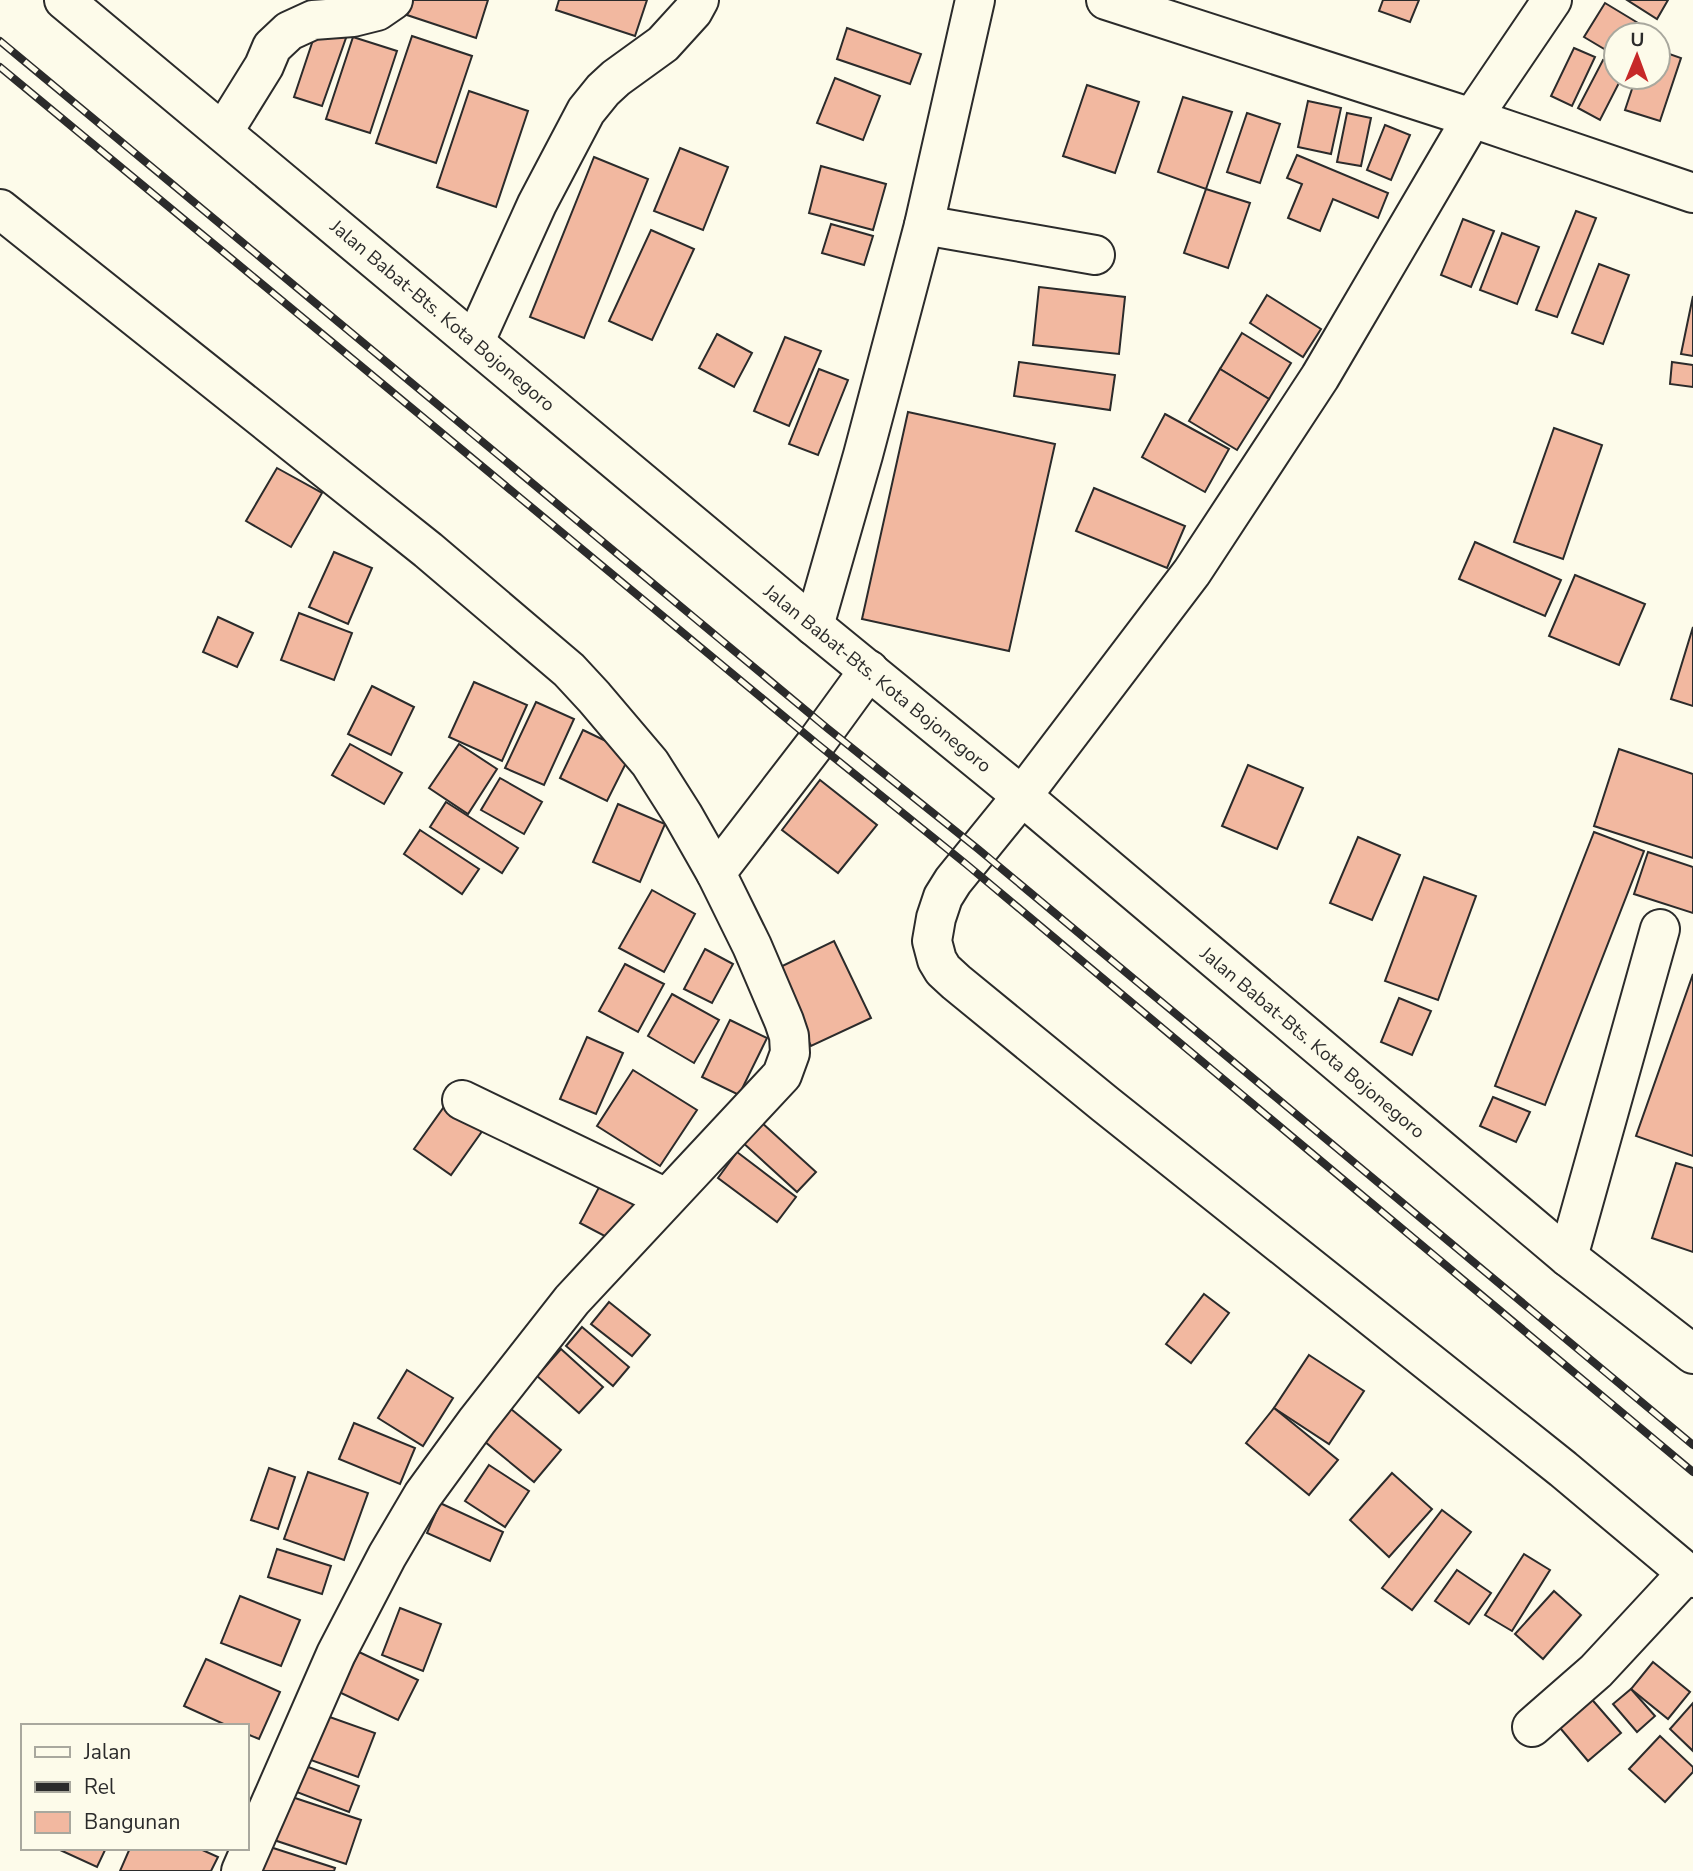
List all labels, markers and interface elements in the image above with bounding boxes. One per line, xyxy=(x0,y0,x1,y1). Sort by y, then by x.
north arrow xyxy=(1602,21,1672,91)
text: U xyxy=(1630,27,1645,53)
street label: Jalan Babat-Bts. Kota Bojonegoro xyxy=(324,213,560,418)
street label: Jalan Babat-Bts. Kota Bojonegoro xyxy=(757,578,997,779)
street label: Jalan Babat-Bts. Kota Bojonegoro xyxy=(1194,940,1430,1145)
legend xyxy=(21,1724,248,1850)
text: Jalan xyxy=(83,1738,131,1766)
text: Rel xyxy=(84,1773,116,1801)
text: Bangunan xyxy=(84,1808,180,1836)

